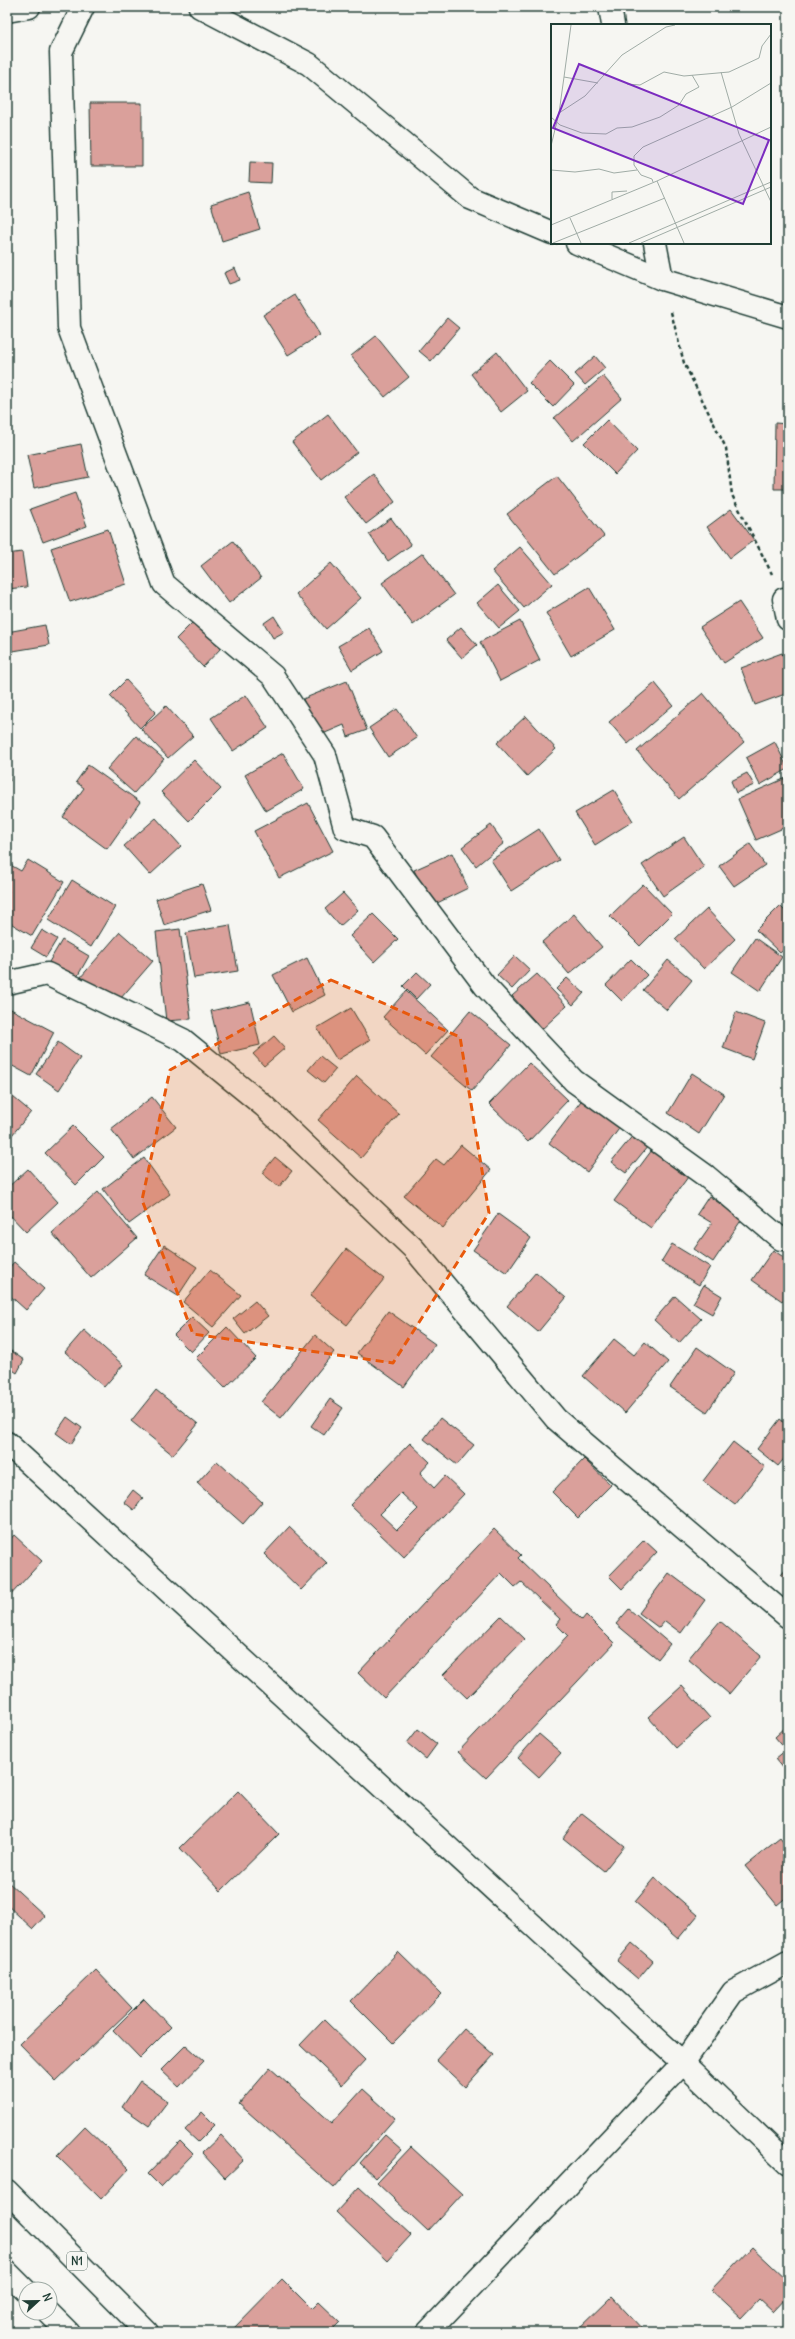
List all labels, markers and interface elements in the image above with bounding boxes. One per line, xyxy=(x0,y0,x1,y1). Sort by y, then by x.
inset map xyxy=(551,24,771,244)
road number: N1 xyxy=(67,2252,87,2270)
north arrow xyxy=(18,2281,58,2321)
text: N xyxy=(39,2291,55,2303)

